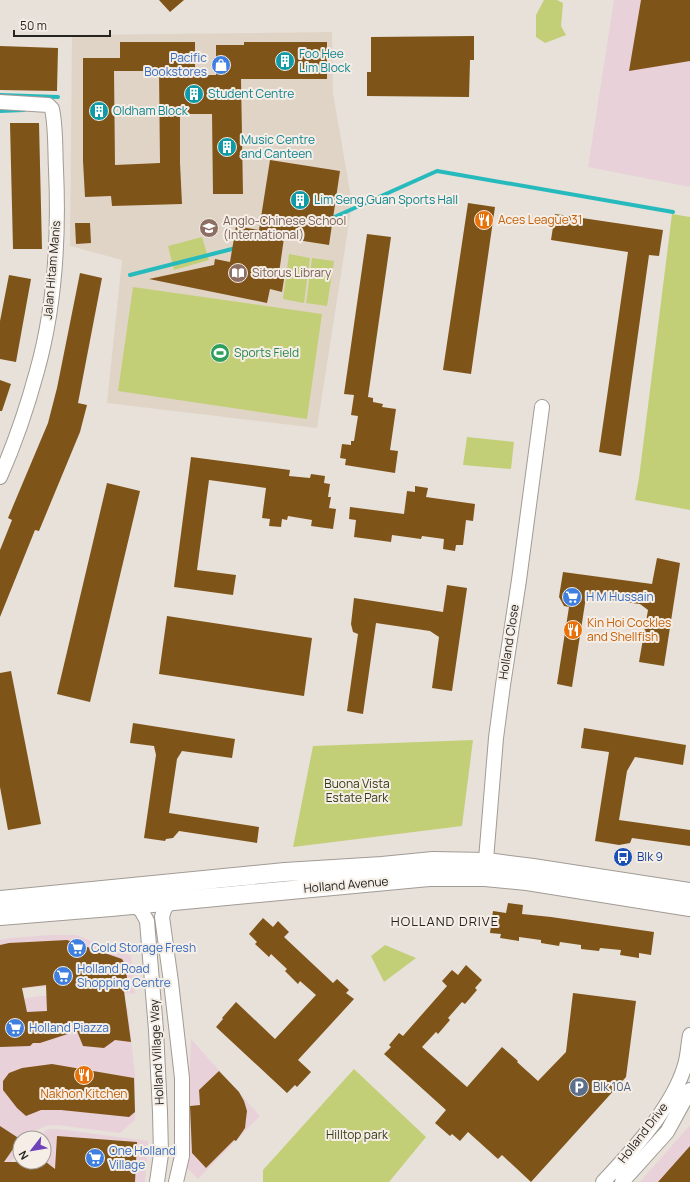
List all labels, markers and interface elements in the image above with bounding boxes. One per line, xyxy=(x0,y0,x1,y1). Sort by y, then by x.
scale bar xyxy=(14,12,110,38)
text: 50 m xyxy=(20,17,47,34)
place label: Foo Hee Lim Block xyxy=(299,45,351,76)
place label: Pacific Bookstores xyxy=(144,49,207,80)
building icon: Foo Hee Lim Block xyxy=(274,50,296,72)
shop icon: Pacific Bookstores xyxy=(210,54,232,76)
building icon: Student Centre xyxy=(183,83,205,105)
place label: Student Centre xyxy=(208,85,294,102)
building icon: Oldham Block xyxy=(88,100,110,122)
place label: Oldham Block xyxy=(113,102,189,119)
place label: Music Centre and Canteen xyxy=(241,131,315,162)
building icon: Music Centre and Canteen xyxy=(216,136,238,158)
building icon: Lim Seng Guan Sports Hall xyxy=(289,189,311,211)
place label: Lim Seng Guan Sports Hall xyxy=(314,191,458,208)
restaurant icon: Aces League 31 xyxy=(473,209,495,231)
place label: Aces League 31 xyxy=(498,211,582,228)
place label: Anglo-Chinese School (International) xyxy=(223,212,346,243)
school or university icon: Anglo-Chinese School (International) xyxy=(198,217,220,239)
street label: Jalan Hitam Manis xyxy=(39,220,64,320)
library icon: Sitorus Library xyxy=(227,262,249,284)
place label: Sitorus Library xyxy=(252,264,332,281)
sports icon: Sports Field xyxy=(209,342,231,364)
place label: Sports Field xyxy=(234,344,299,361)
supermarket icon: H M Hussain xyxy=(561,586,583,608)
place label: H M Hussain xyxy=(586,588,654,605)
street label: Holland Close xyxy=(494,603,523,681)
place label: Kin Hoi Cockles and Shellfish xyxy=(587,614,671,645)
restaurant icon: Kin Hoi Cockles and Shellfish xyxy=(562,619,584,641)
park label: Buona Vista Estate Park xyxy=(324,775,390,806)
bus stop icon: Blk 9 xyxy=(612,846,634,868)
place label: Blk 9 xyxy=(637,848,663,865)
street label: Holland Avenue xyxy=(303,872,389,897)
district label: HOLLAND DRIVE xyxy=(391,912,499,930)
supermarket icon: Cold Storage Fresh xyxy=(66,937,88,959)
place label: Cold Storage Fresh xyxy=(91,939,196,956)
place label: Holland Road Shopping Centre xyxy=(77,960,171,991)
supermarket icon: Holland Road Shopping Centre xyxy=(52,965,74,987)
street label: Holland Village Way xyxy=(145,998,168,1105)
supermarket icon: Holland Piazza xyxy=(4,1017,26,1039)
place label: Holland Piazza xyxy=(29,1019,109,1036)
restaurant icon: Nakhon Kitchen xyxy=(73,1064,95,1086)
parking icon: Blk 10A xyxy=(568,1076,590,1098)
place label: Blk 10A xyxy=(593,1078,632,1095)
place label: Nakhon Kitchen xyxy=(41,1085,127,1102)
street label: Holland Drive xyxy=(614,1099,672,1166)
park label: Hilltop park xyxy=(326,1126,389,1143)
north arrow xyxy=(12,1130,52,1170)
place label: One Holland Village xyxy=(109,1142,176,1173)
supermarket icon: One Holland Village xyxy=(84,1147,106,1169)
text: N xyxy=(14,1148,31,1163)

